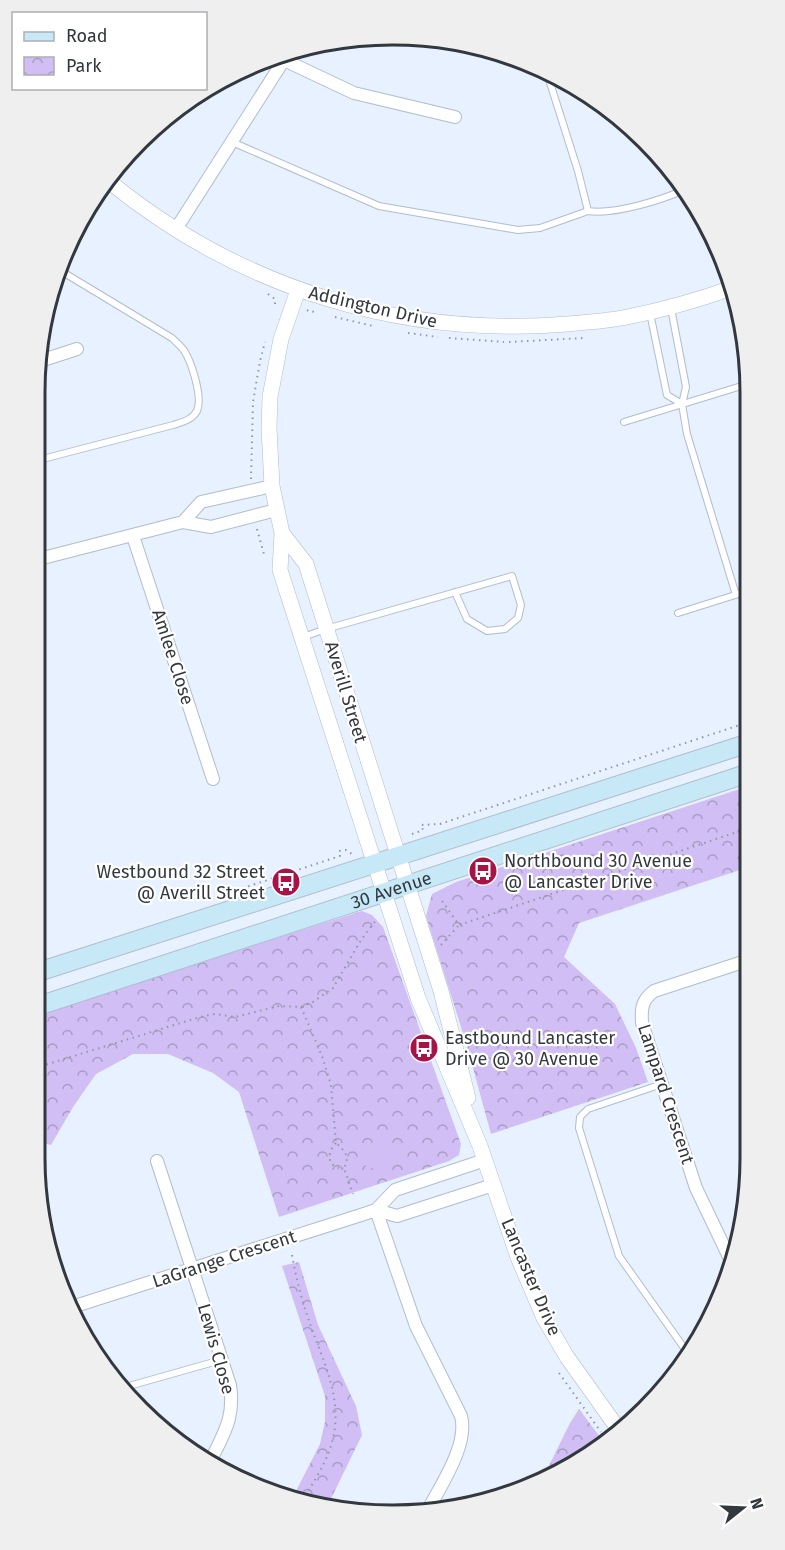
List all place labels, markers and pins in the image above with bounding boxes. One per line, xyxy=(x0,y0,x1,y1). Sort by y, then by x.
place label: Northbound 30 Avenue @ Lancaster Drive xyxy=(504,850,692,893)
bus stop icon: Northbound 30 Avenue @ Lancaster Drive xyxy=(467,855,499,887)
place label: Westbound 32 Street @ Averill Street xyxy=(97,861,265,904)
bus stop icon: Westbound 32 Street @ Averill Street xyxy=(270,866,302,898)
place label: Eastbound Lancaster Drive @ 30 Avenue xyxy=(445,1027,615,1070)
bus stop icon: Eastbound Lancaster Drive @ 30 Avenue xyxy=(408,1032,440,1064)

